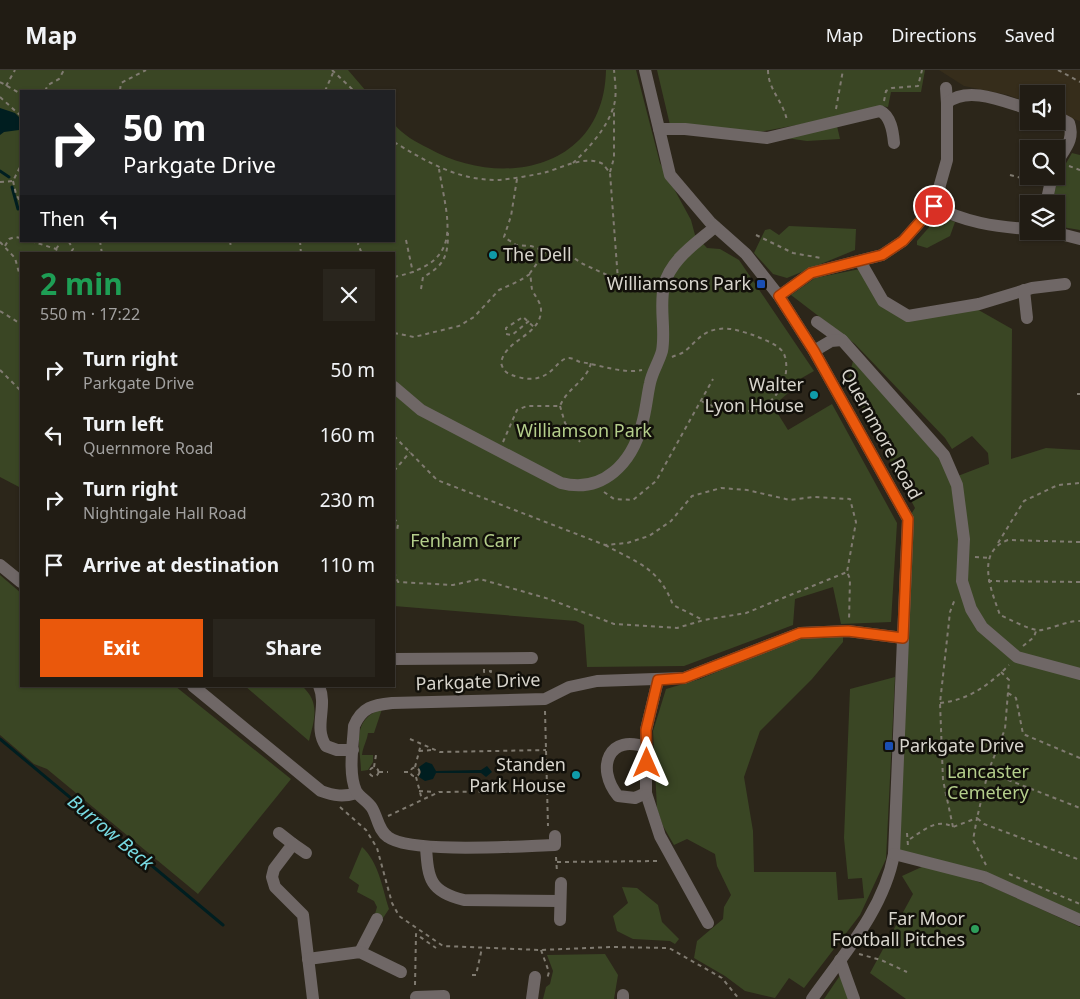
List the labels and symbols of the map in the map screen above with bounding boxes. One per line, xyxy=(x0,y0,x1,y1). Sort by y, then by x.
pin xyxy=(913,185,955,227)
place label: The Dell xyxy=(503,242,572,266)
marker: The Dell xyxy=(487,249,499,261)
place label: Williamsons Park xyxy=(607,271,751,295)
marker: Williamsons Park xyxy=(755,278,767,290)
street label: Quernmore Road xyxy=(836,364,928,504)
place label: Walter Lyon House xyxy=(705,372,805,417)
marker: Walter Lyon House xyxy=(808,389,820,401)
park label: Williamson Park xyxy=(516,418,652,442)
park label: Fenham Carr xyxy=(410,528,520,552)
street label: Parkgate Drive xyxy=(415,667,541,695)
place label: Parkgate Drive xyxy=(899,733,1024,757)
position arrow xyxy=(620,736,672,788)
marker: Parkgate Drive xyxy=(883,740,895,752)
place label: Standen Park House xyxy=(469,752,566,797)
park label: Lancaster Cemetery xyxy=(947,759,1030,804)
marker: Standen Park House xyxy=(570,769,582,781)
water label: Burrow Beck xyxy=(62,788,160,876)
place label: Far Moor Football Pitches xyxy=(832,906,966,951)
marker: Far Moor Football Pitches xyxy=(969,923,981,935)

